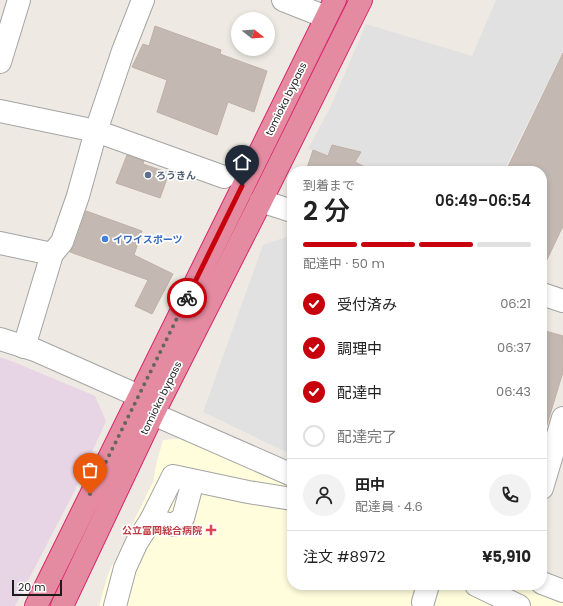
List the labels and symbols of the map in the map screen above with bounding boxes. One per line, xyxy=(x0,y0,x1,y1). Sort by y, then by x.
north arrow xyxy=(231,12,275,56)
street label: tomioka bypass xyxy=(262,60,310,138)
pin xyxy=(225,145,259,186)
place label: ろうきん xyxy=(156,168,196,183)
marker: ろうきん xyxy=(143,170,153,180)
place label: イワイスポーツ xyxy=(113,232,183,247)
marker: イワイスポーツ xyxy=(100,234,110,244)
courier xyxy=(167,278,207,318)
street label: tomioka bypass xyxy=(137,359,185,437)
pin xyxy=(73,453,107,494)
place label: 公立富岡総合病院 xyxy=(122,523,202,538)
marker: 公立富岡総合病院 xyxy=(205,524,217,536)
scale bar xyxy=(12,578,62,597)

